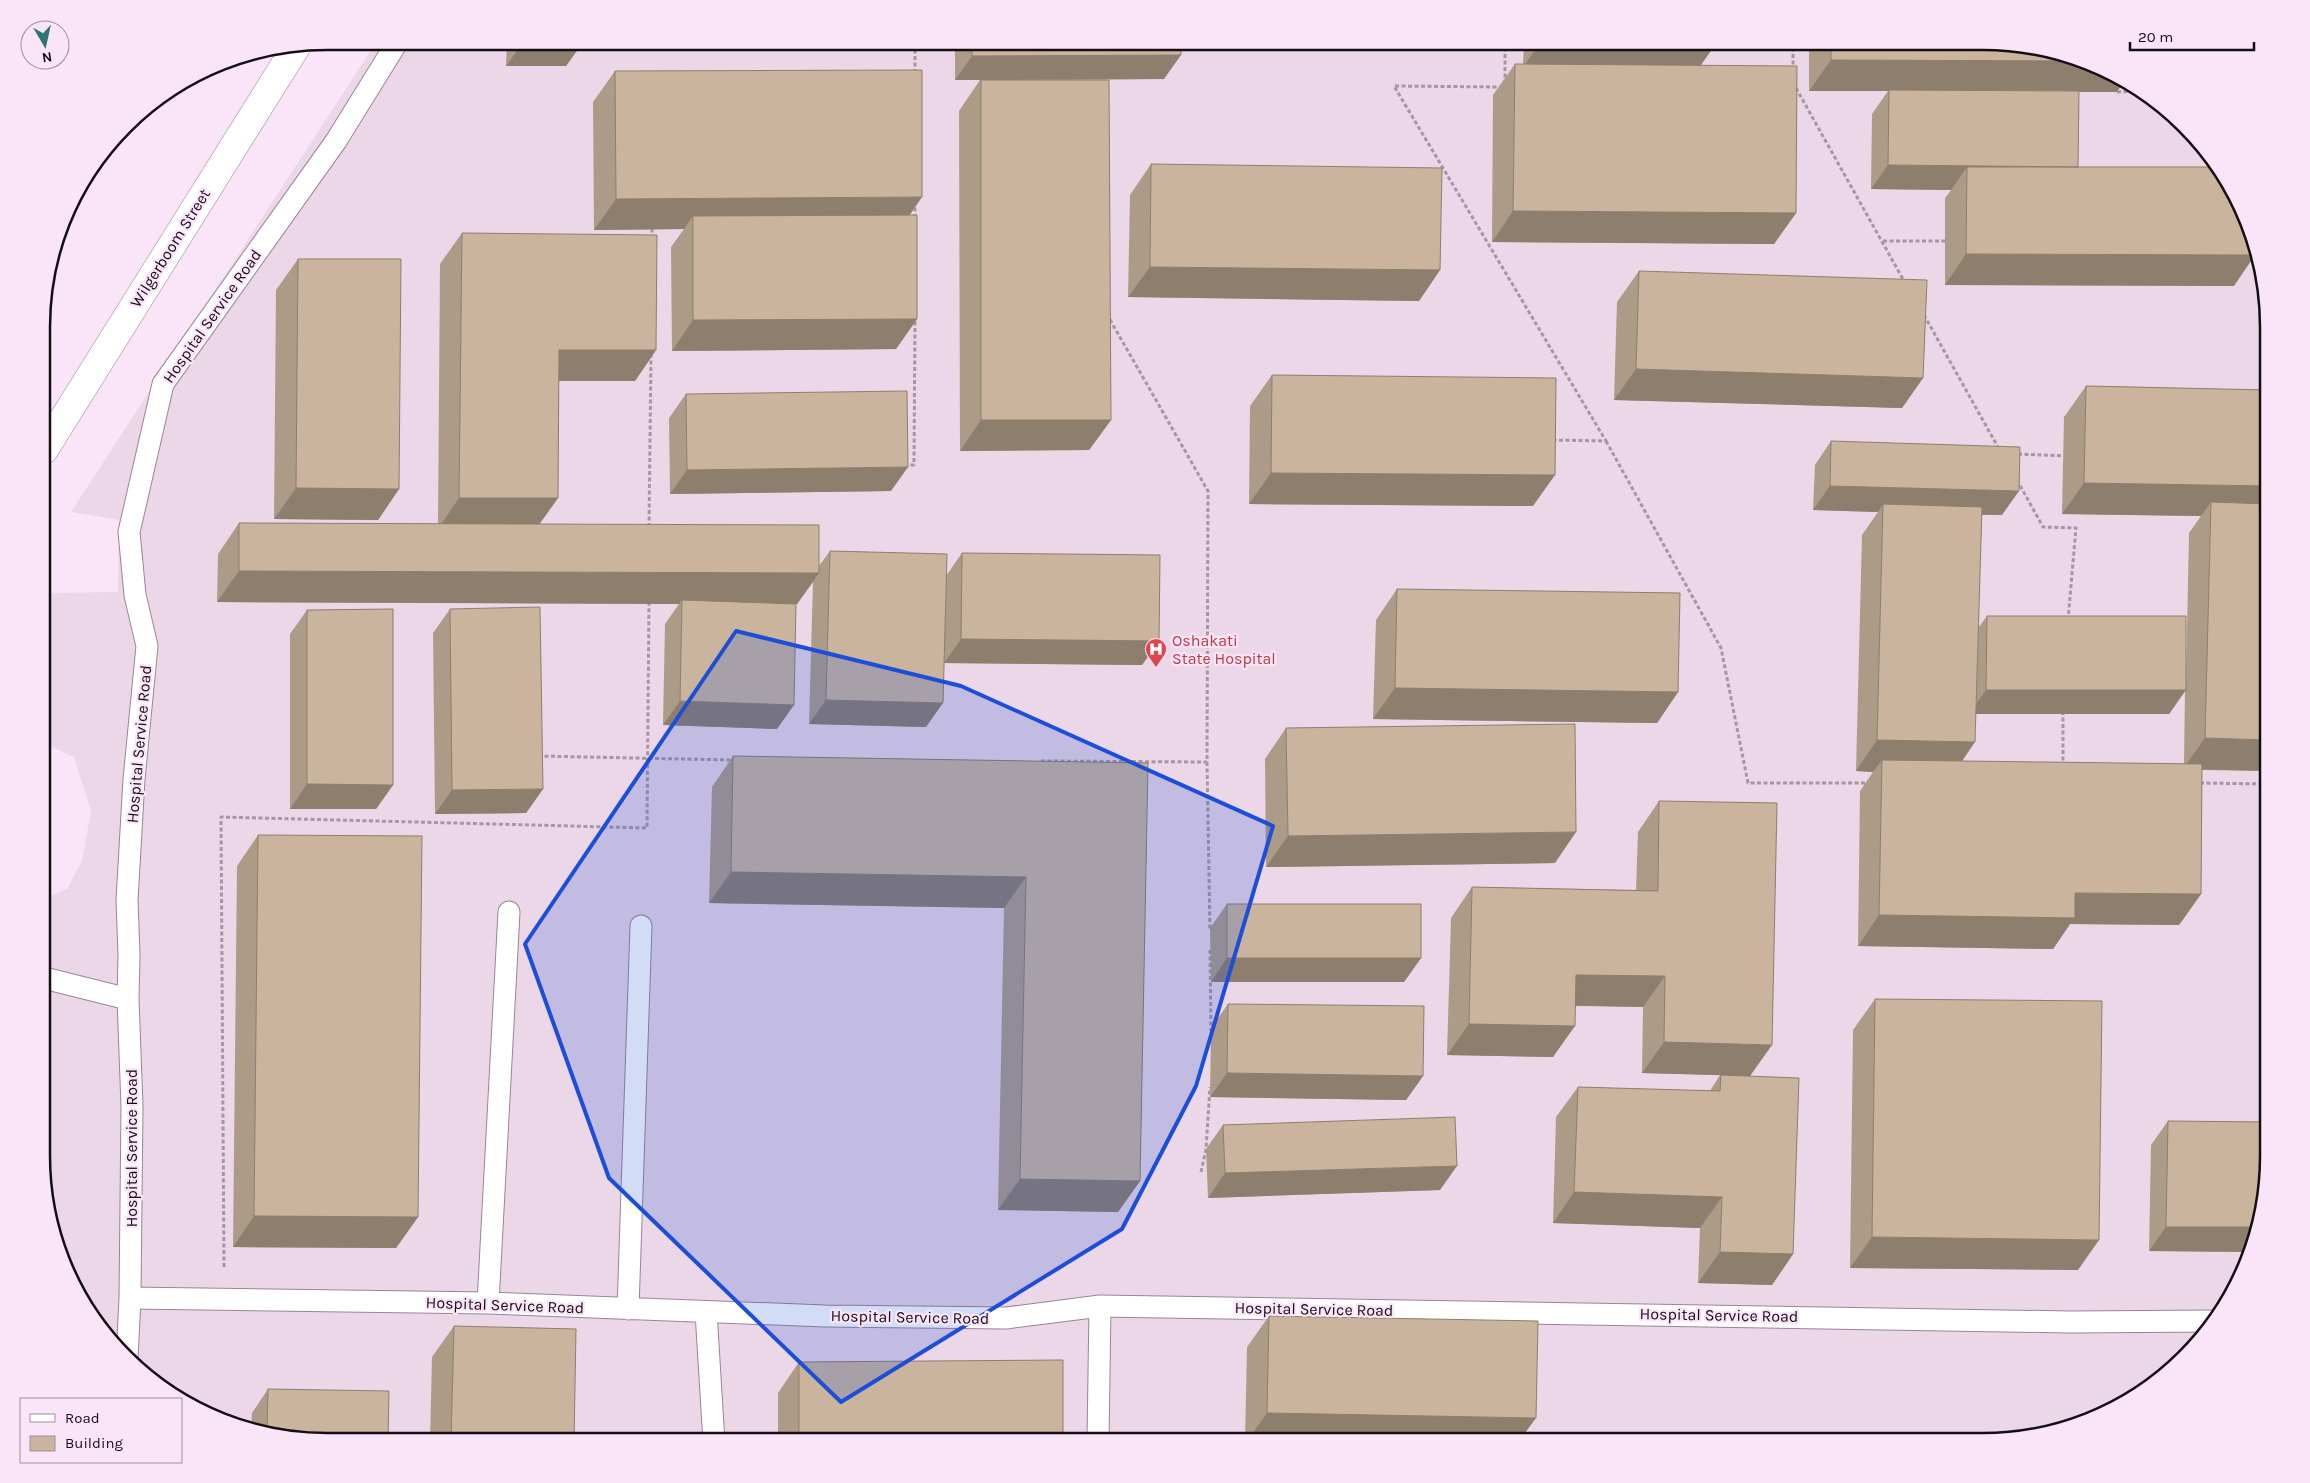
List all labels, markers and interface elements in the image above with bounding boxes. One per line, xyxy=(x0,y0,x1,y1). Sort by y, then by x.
north arrow xyxy=(20,20,70,70)
scale bar xyxy=(2130,20,2254,52)
text: 20 m xyxy=(2138,28,2173,46)
text: N xyxy=(41,48,53,67)
street label: Wilgerboom Street xyxy=(126,185,214,311)
street label: Hospital Service Road xyxy=(159,246,265,386)
place label: Oshakati State Hospital xyxy=(1172,631,1276,668)
hospital icon: Oshakati State Hospital xyxy=(1144,637,1168,668)
street label: Hospital Service Road xyxy=(123,664,155,824)
street label: Hospital Service Road xyxy=(122,1069,141,1227)
street label: Hospital Service Road xyxy=(425,1293,585,1317)
street label: Hospital Service Road xyxy=(1235,1298,1393,1320)
street label: Hospital Service Road xyxy=(1640,1304,1798,1326)
street label: Hospital Service Road xyxy=(831,1306,989,1328)
legend xyxy=(20,1398,182,1463)
text: Road xyxy=(65,1409,100,1427)
text: Building xyxy=(65,1434,123,1452)

